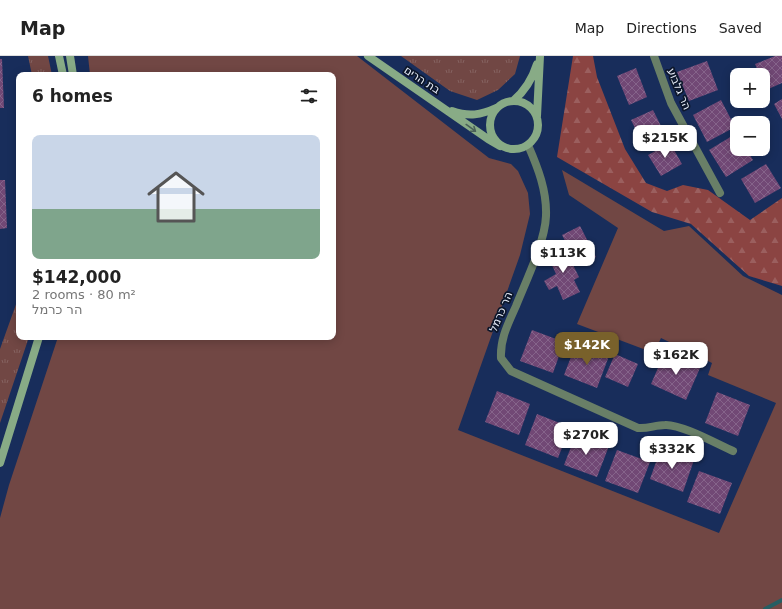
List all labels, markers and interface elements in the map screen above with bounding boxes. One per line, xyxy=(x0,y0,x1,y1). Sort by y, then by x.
text: Map xyxy=(20,17,65,39)
text: Map xyxy=(575,20,604,36)
text: Directions xyxy=(626,20,697,36)
text: Saved xyxy=(719,20,762,36)
street label: בת הרים xyxy=(402,64,442,96)
street label: הר גלבוע xyxy=(664,66,694,112)
map controls xyxy=(730,68,770,156)
button: + xyxy=(730,68,770,108)
icon: filters xyxy=(298,85,320,107)
text: 6 homes xyxy=(32,86,113,106)
button: − xyxy=(730,116,770,156)
one-way arrow xyxy=(466,123,477,132)
pin: $215K xyxy=(637,125,693,159)
text: $215K xyxy=(642,130,688,145)
icon: home xyxy=(140,161,212,233)
pin: $113K xyxy=(535,240,591,274)
text: $113K xyxy=(540,245,586,260)
text: $142,000 xyxy=(32,267,121,287)
text: 2 rooms · 80 m² xyxy=(32,287,136,302)
street label: הר כרמל xyxy=(487,290,515,334)
text: הר כרמל xyxy=(32,302,82,317)
pin: $142K xyxy=(559,332,615,366)
text: $142K xyxy=(564,337,610,352)
pin: $162K xyxy=(648,342,704,376)
text: $162K xyxy=(653,347,699,362)
pin: $270K xyxy=(558,422,614,456)
text: $270K xyxy=(563,427,609,442)
pin: $332K xyxy=(644,436,700,470)
text: $332K xyxy=(649,441,695,456)

